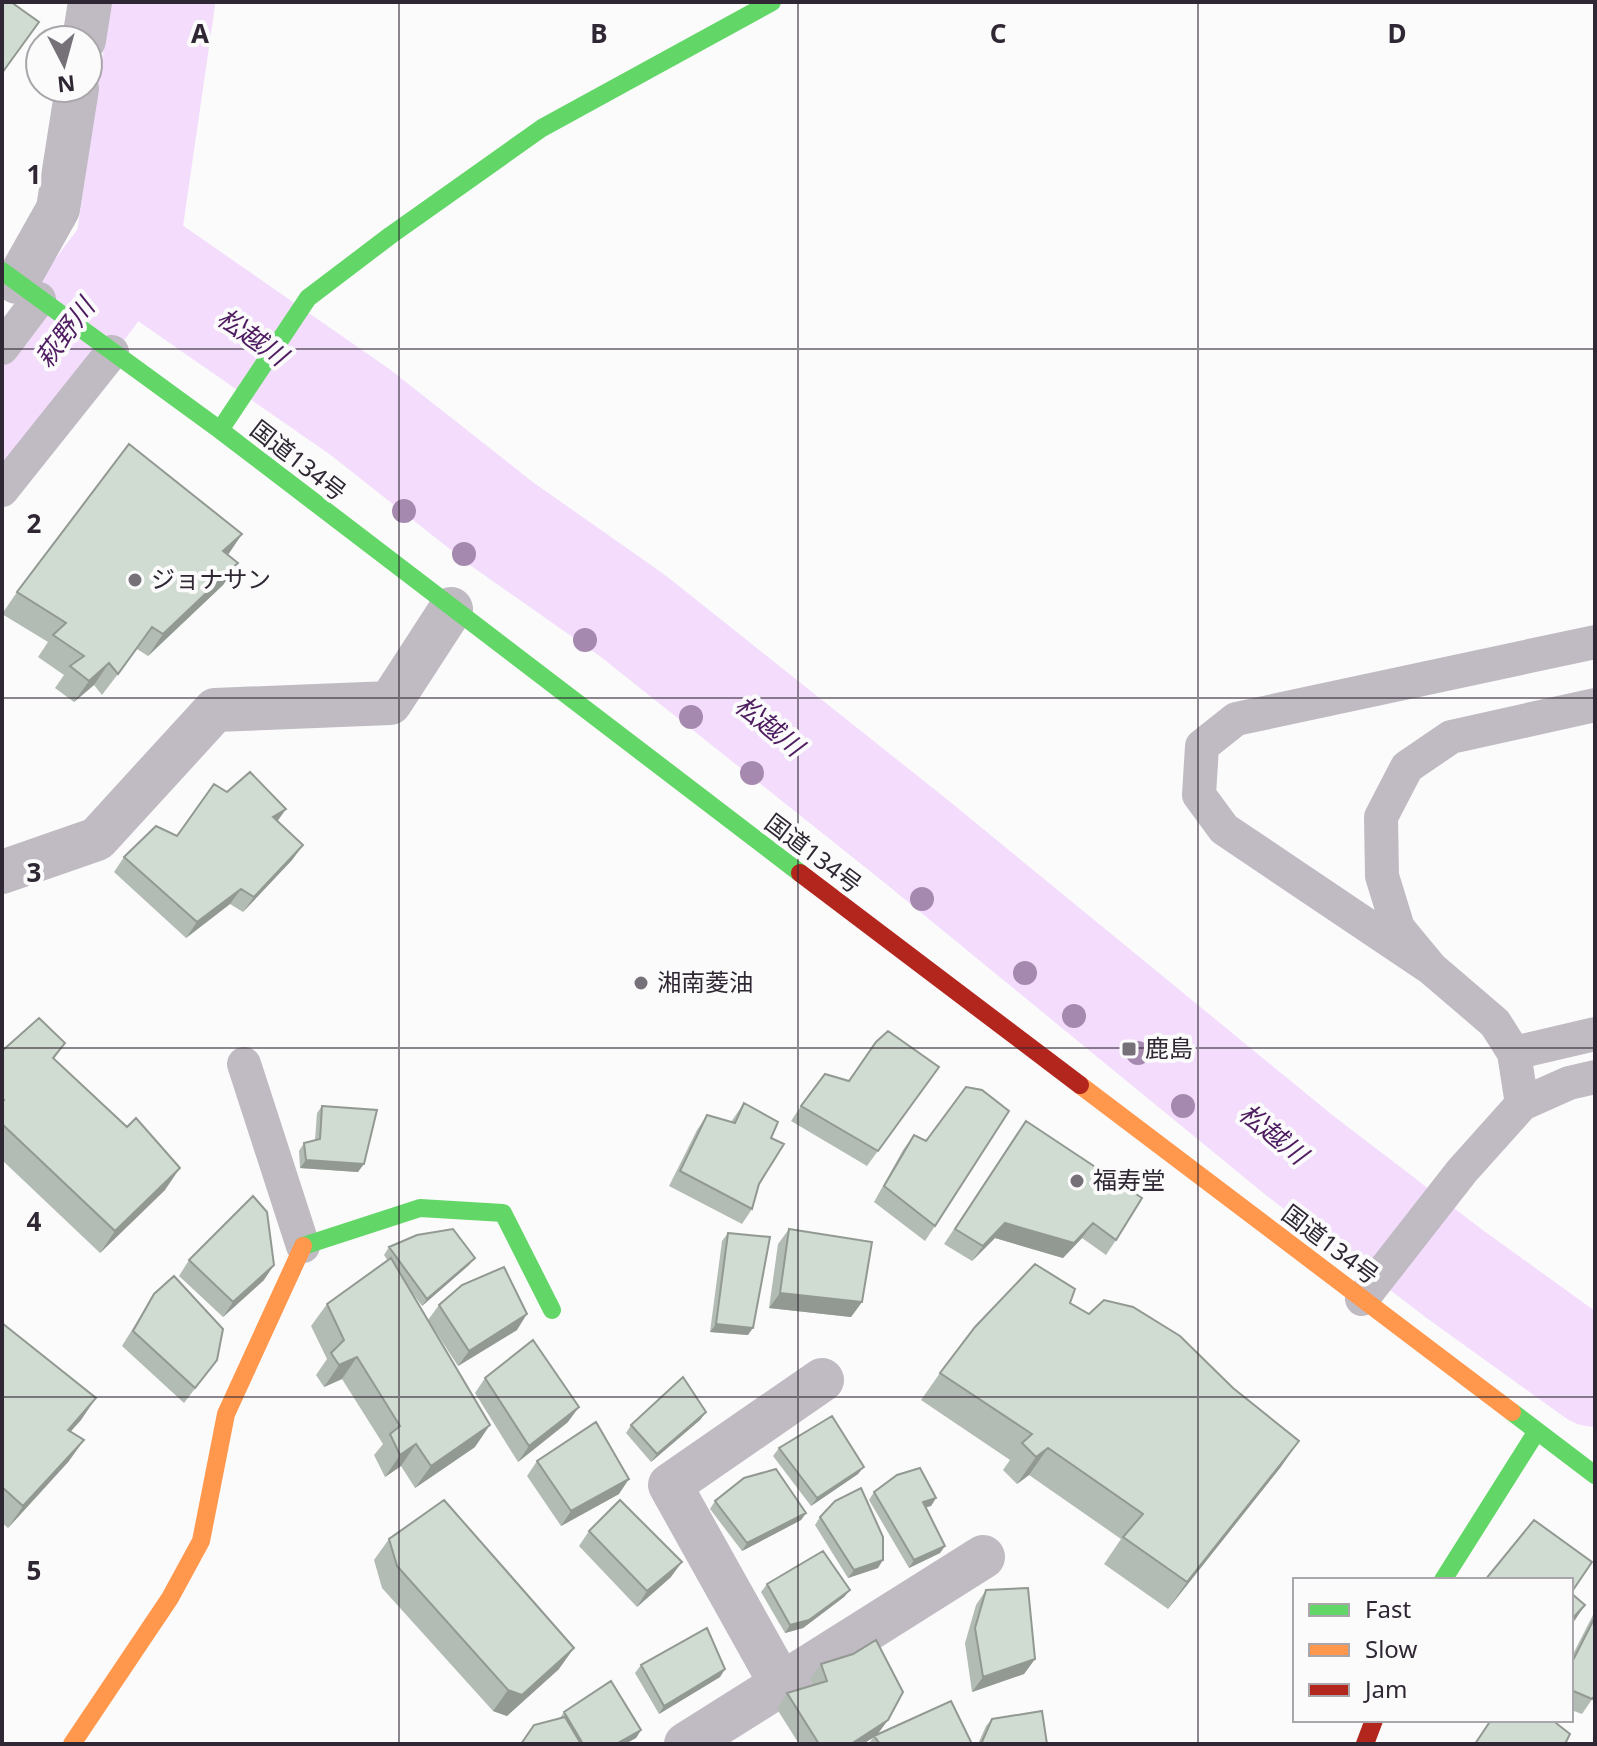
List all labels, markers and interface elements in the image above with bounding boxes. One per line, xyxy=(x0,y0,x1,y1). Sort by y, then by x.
text: A xyxy=(191,15,209,51)
text: B xyxy=(590,15,608,51)
text: C xyxy=(990,15,1006,51)
text: D xyxy=(1387,15,1407,51)
north arrow xyxy=(24,24,104,104)
text: N xyxy=(56,69,77,101)
text: 1 xyxy=(27,156,41,192)
water label: 萩野川 xyxy=(26,288,104,374)
water label: 松越川 xyxy=(210,299,297,375)
street label: 国道134号 xyxy=(244,412,354,508)
text: 2 xyxy=(27,505,42,541)
place label: ジョナサン xyxy=(151,562,271,595)
marker: ジョナサン xyxy=(126,571,144,589)
water label: 松越川 xyxy=(728,687,814,766)
street label: 国道134号 xyxy=(759,806,869,900)
text: 3 xyxy=(27,854,41,890)
place label: 湘南菱油 xyxy=(657,965,753,998)
marker: 湘南菱油 xyxy=(632,974,650,992)
place label: 鹿島 xyxy=(1145,1031,1193,1064)
marker: 鹿島 xyxy=(1120,1040,1138,1058)
water label: 松越川 xyxy=(1232,1095,1318,1174)
place label: 福寿堂 xyxy=(1093,1163,1165,1196)
marker: 福寿堂 xyxy=(1068,1172,1086,1190)
street label: 国道134号 xyxy=(1276,1197,1386,1291)
text: 4 xyxy=(27,1203,42,1239)
text: 5 xyxy=(27,1552,41,1588)
legend xyxy=(1293,1578,1573,1722)
text: Fast xyxy=(1365,1592,1411,1625)
text: Slow xyxy=(1365,1632,1417,1665)
text: Jam xyxy=(1363,1672,1407,1705)

